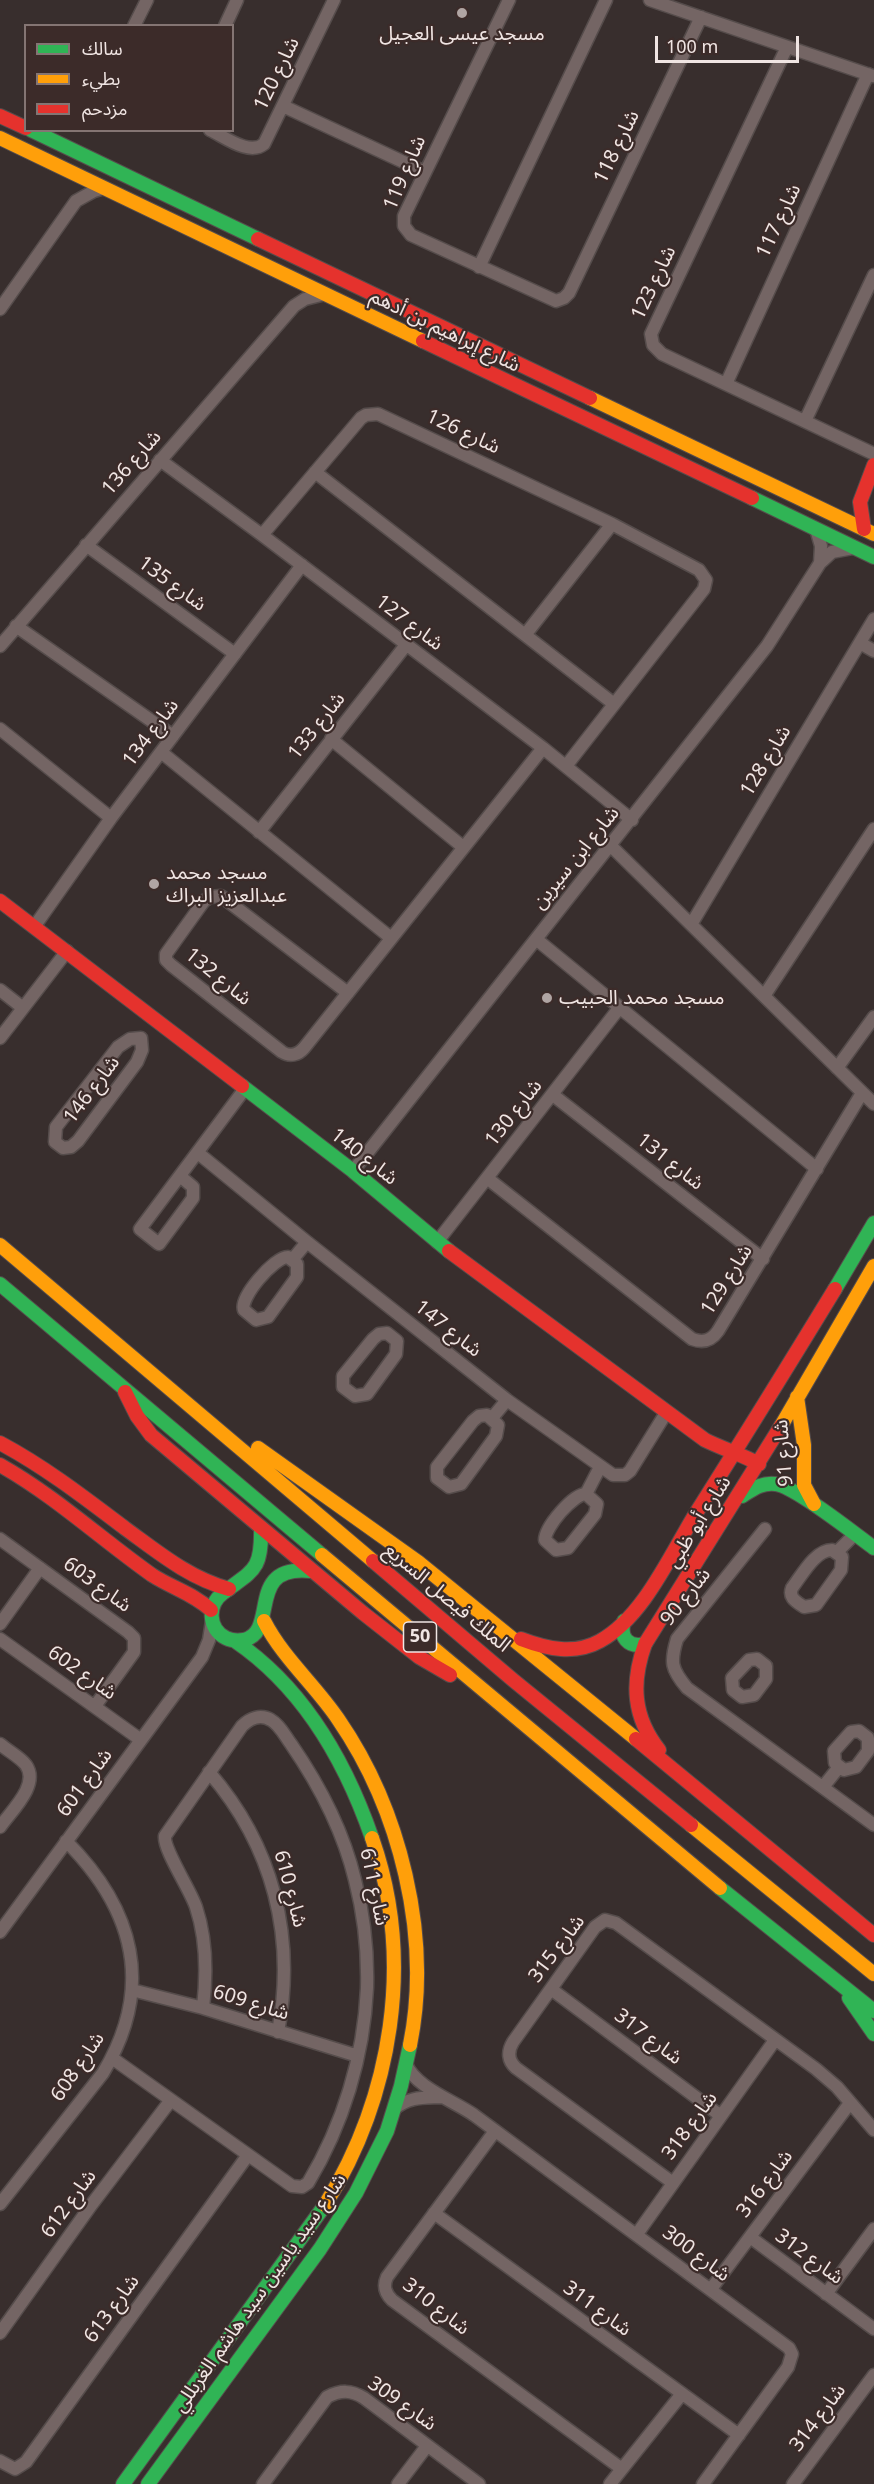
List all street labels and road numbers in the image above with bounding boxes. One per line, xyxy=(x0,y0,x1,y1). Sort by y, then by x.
street label: شارع 120 xyxy=(249,33,305,115)
street label: شارع 118 xyxy=(589,106,645,188)
street label: شارع 119 xyxy=(379,132,431,214)
street label: شارع 117 xyxy=(752,180,806,262)
street label: شارع 123 xyxy=(627,242,681,324)
street label: شارع إبراهيم بن أدهم xyxy=(366,284,524,378)
street label: شارع 126 xyxy=(422,405,504,459)
street label: شارع 136 xyxy=(97,426,167,500)
street label: شارع 135 xyxy=(133,551,211,617)
street label: شارع 127 xyxy=(370,590,448,656)
street label: شارع 133 xyxy=(283,688,351,764)
street label: شارع 134 xyxy=(118,694,184,772)
street label: شارع 128 xyxy=(735,721,797,801)
street label: شارع ابن سيرين xyxy=(527,802,625,914)
street label: شارع 132 xyxy=(180,943,256,1011)
street label: شارع 146 xyxy=(59,1051,125,1129)
street label: شارع 130 xyxy=(480,1075,548,1151)
street label: شارع 140 xyxy=(326,1123,402,1191)
street label: شارع 131 xyxy=(632,1128,708,1196)
street label: شارع 129 xyxy=(696,1240,758,1320)
street label: شارع 147 xyxy=(410,1295,486,1363)
street label: شارع 91 xyxy=(769,1419,799,1487)
street label: شارع أبو ظبي xyxy=(661,1472,737,1572)
street label: الملك فيصل السريع xyxy=(379,1538,515,1658)
street label: شارع 603 xyxy=(58,1552,136,1618)
street label: شارع 90 xyxy=(656,1563,716,1631)
road number: 50 xyxy=(404,1622,436,1652)
street label: شارع 602 xyxy=(43,1641,121,1705)
street label: شارع 601 xyxy=(52,1744,118,1822)
street label: شارع 611 xyxy=(354,1846,394,1928)
street label: شارع 610 xyxy=(268,1848,312,1930)
street label: شارع 315 xyxy=(524,1910,590,1988)
street label: شارع 609 xyxy=(210,1980,292,2026)
street label: شارع 317 xyxy=(609,2004,687,2070)
street label: شارع 608 xyxy=(46,2028,110,2106)
street label: شارع 318 xyxy=(657,2087,723,2165)
street label: شارع 316 xyxy=(732,2145,798,2223)
street label: شارع 612 xyxy=(36,2165,102,2243)
street label: شارع سيد ياسين سيد هاشم الغربللي xyxy=(168,2169,352,2417)
street label: شارع 300 xyxy=(657,2221,735,2287)
street label: شارع 312 xyxy=(770,2224,848,2290)
street label: شارع 613 xyxy=(79,2270,145,2348)
street label: شارع 310 xyxy=(398,2273,474,2341)
street label: شارع 311 xyxy=(558,2276,636,2342)
street label: شارع 309 xyxy=(363,2372,441,2436)
street label: شارع 314 xyxy=(785,2379,851,2457)

